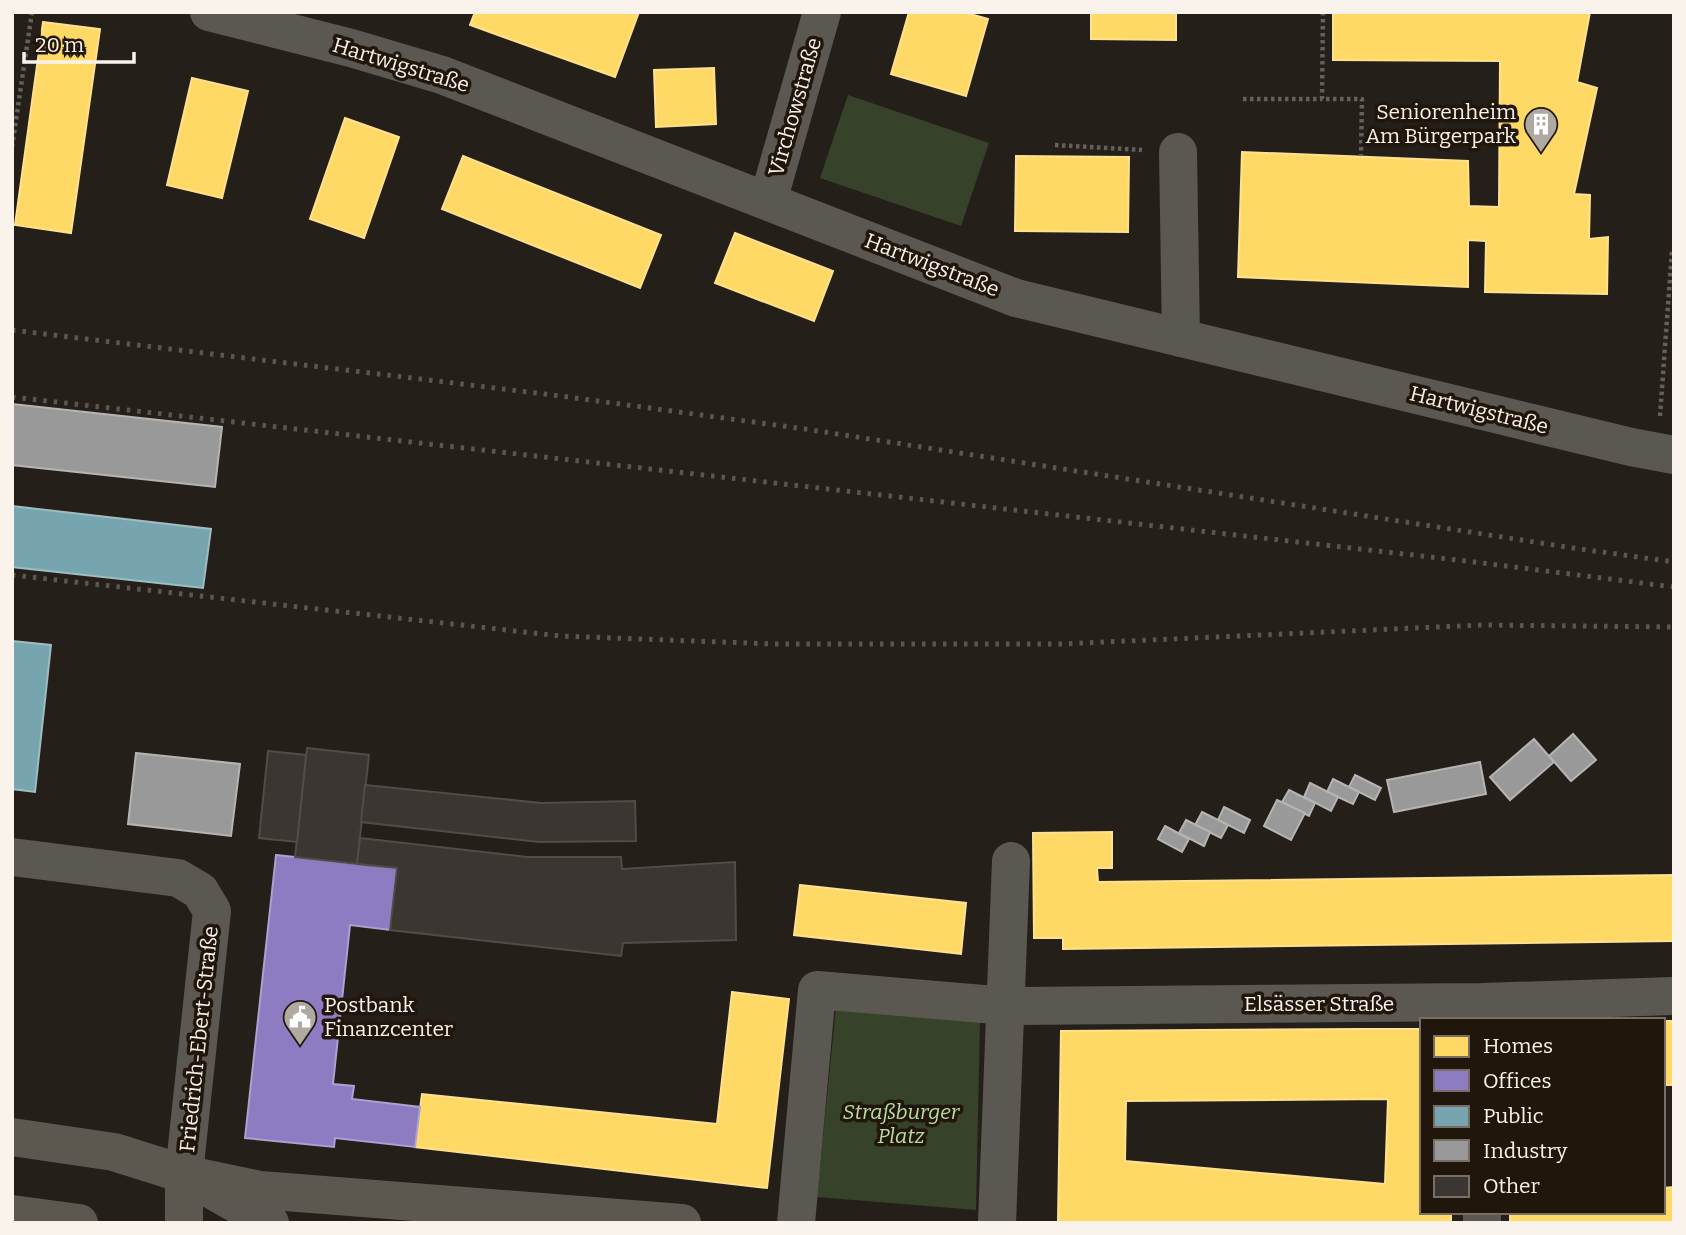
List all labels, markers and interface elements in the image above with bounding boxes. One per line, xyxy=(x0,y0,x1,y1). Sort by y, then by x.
scale bar xyxy=(24,21,135,65)
text: 20 m xyxy=(35,32,84,58)
street label: Hartwigstraße xyxy=(329,32,473,98)
street label: Virchowstraße xyxy=(763,35,827,179)
place label: Seniorenheim Am Bürgerpark xyxy=(1365,99,1516,149)
building icon: Seniorenheim Am Bürgerpark xyxy=(1522,105,1560,154)
street label: Hartwigstraße xyxy=(861,227,1003,303)
street label: Hartwigstraße xyxy=(1407,380,1551,440)
street label: Friedrich-Ebert-Straße xyxy=(174,925,224,1153)
street label: Elsässer Straße xyxy=(1244,991,1394,1017)
place label: Postbank Finanzcenter xyxy=(324,992,453,1042)
public building icon: Postbank Finanzcenter xyxy=(281,998,319,1047)
legend xyxy=(1420,1018,1665,1214)
text: Homes xyxy=(1483,1033,1553,1059)
text: Offices xyxy=(1483,1068,1552,1094)
park label: Straßburger Platz xyxy=(843,1099,961,1149)
text: Public xyxy=(1483,1103,1544,1129)
text: Industry xyxy=(1483,1138,1568,1164)
text: Other xyxy=(1483,1173,1540,1199)

